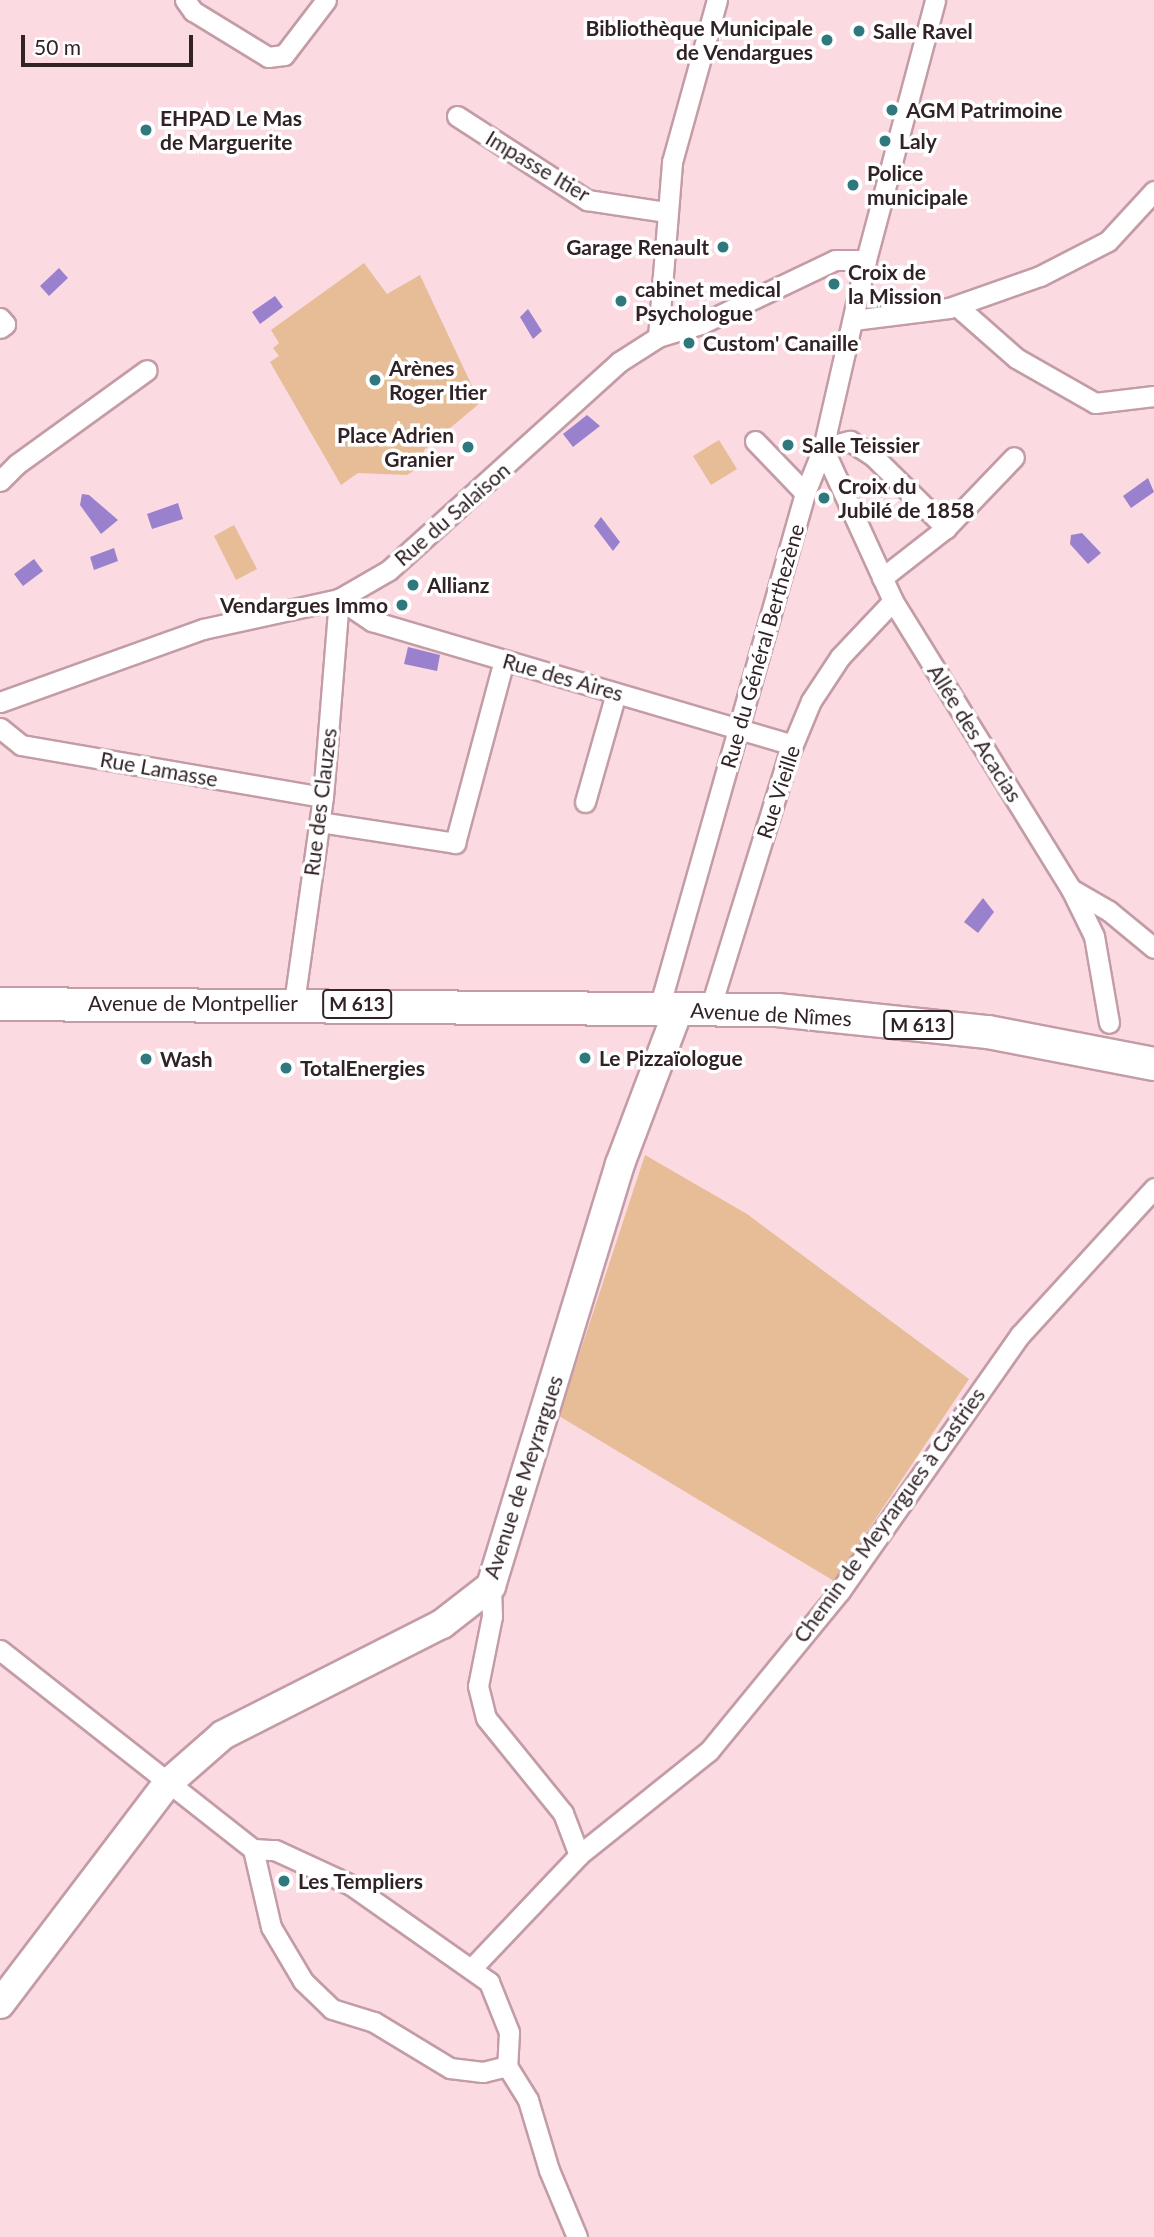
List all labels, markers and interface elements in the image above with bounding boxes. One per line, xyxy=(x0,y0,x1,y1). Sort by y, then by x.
place label: Bibliothèque Municipale de Vendargues xyxy=(586,15,813,65)
place label: Salle Ravel xyxy=(873,18,973,44)
scale bar xyxy=(24,21,196,65)
marker: Salle Ravel xyxy=(851,23,867,39)
marker: Bibliothèque Municipale de Vendargues xyxy=(819,32,835,48)
text: 50 m xyxy=(34,34,81,59)
place label: AGM Patrimoine xyxy=(906,97,1063,123)
marker: AGM Patrimoine xyxy=(884,102,900,118)
place label: EHPAD Le Mas de Marguerite xyxy=(160,105,302,155)
marker: EHPAD Le Mas de Marguerite xyxy=(138,122,154,138)
street label: Impasse Itier xyxy=(481,125,595,207)
place label: Laly xyxy=(899,128,937,154)
marker: Laly xyxy=(877,133,893,149)
place label: Police municipale xyxy=(867,160,968,210)
marker: Police municipale xyxy=(845,177,861,193)
place label: Garage Renault xyxy=(566,234,709,260)
marker: Garage Renault xyxy=(715,239,731,255)
place label: Croix de la Mission xyxy=(848,259,942,309)
place label: cabinet medical Psychologue xyxy=(635,276,781,326)
marker: Croix de la Mission xyxy=(826,276,842,292)
marker: cabinet medical Psychologue xyxy=(613,293,629,309)
place label: Custom' Canaille xyxy=(703,330,858,356)
marker: Custom' Canaille xyxy=(681,335,697,351)
place label: Arènes Roger Itier xyxy=(389,355,487,405)
marker: Arènes Roger Itier xyxy=(367,372,383,388)
place label: Place Adrien Granier xyxy=(336,422,454,472)
place label: Salle Teissier xyxy=(802,432,920,458)
marker: Salle Teissier xyxy=(780,437,796,453)
marker: Place Adrien Granier xyxy=(460,439,476,455)
street label: Rue du Salaison xyxy=(389,457,515,571)
place label: Croix du Jubilé de 1858 xyxy=(838,473,974,523)
marker: Croix du Jubilé de 1858 xyxy=(816,490,832,506)
street label: Rue du Général Berthezène xyxy=(715,521,809,771)
place label: Allianz xyxy=(427,572,489,598)
marker: Allianz xyxy=(405,577,421,593)
place label: Vendargues Immo xyxy=(220,592,388,618)
marker: Vendargues Immo xyxy=(394,597,410,613)
street label: Rue des Aires xyxy=(500,648,626,706)
street label: Allée des Acacias xyxy=(922,659,1028,807)
street label: Rue des Clauzes xyxy=(298,727,342,877)
street label: Rue Vieille xyxy=(751,742,805,842)
street label: Rue Lamasse xyxy=(98,746,220,792)
road number: M 613 xyxy=(322,988,392,1020)
street label: Avenue de Montpellier xyxy=(88,990,298,1016)
street label: Avenue de Nîmes xyxy=(690,997,852,1031)
road number: M 613 xyxy=(883,1009,953,1040)
place label: Le Pizzaïologue xyxy=(599,1045,743,1071)
place label: Wash xyxy=(160,1046,213,1072)
marker: Le Pizzaïologue xyxy=(577,1050,593,1066)
marker: Wash xyxy=(138,1051,154,1067)
place label: TotalEnergies xyxy=(300,1055,425,1081)
marker: TotalEnergies xyxy=(278,1060,294,1076)
street label: Avenue de Meyrargues xyxy=(478,1372,568,1582)
street label: Chemin de Meyrargues à Castries xyxy=(788,1383,990,1647)
place label: Les Templiers xyxy=(298,1868,424,1894)
marker: Les Templiers xyxy=(276,1873,292,1889)

